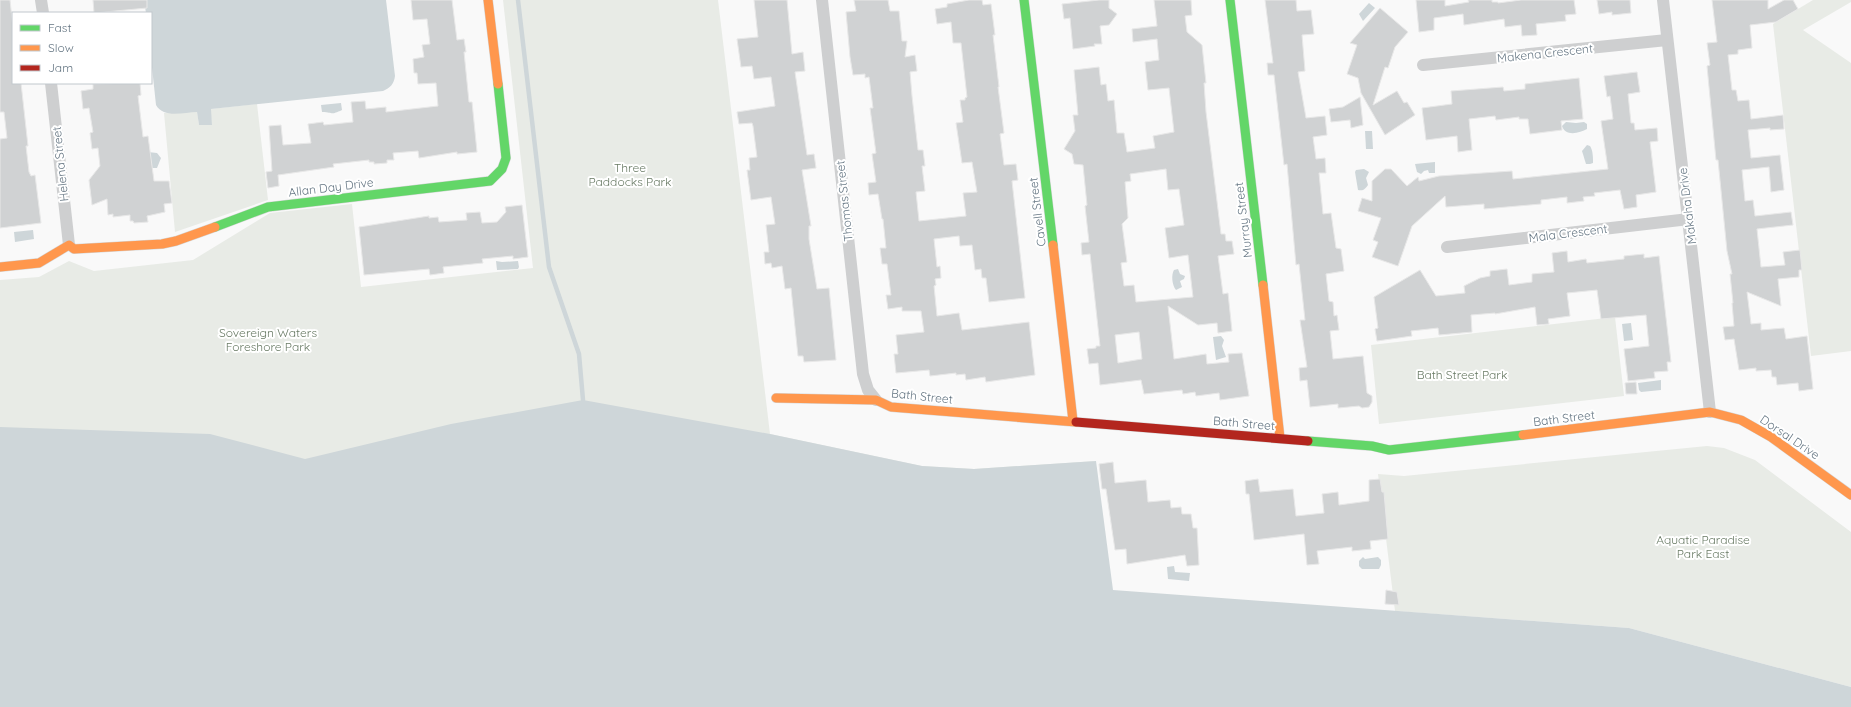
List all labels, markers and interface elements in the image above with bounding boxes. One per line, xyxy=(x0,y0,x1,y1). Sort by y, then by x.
legend xyxy=(12,12,152,84)
text: Fast xyxy=(48,20,72,35)
text: Slow xyxy=(48,40,74,55)
street label: Makena Crescent xyxy=(1496,41,1594,65)
text: Jam xyxy=(48,60,73,75)
street label: Helena Street xyxy=(49,126,71,202)
park label: Three Paddocks Park xyxy=(588,160,672,189)
street label: Thomas Street xyxy=(832,160,856,242)
street label: Makaha Drive xyxy=(1675,167,1699,245)
street label: Allan Day Drive xyxy=(288,174,375,200)
street label: Cavell Street xyxy=(1025,177,1049,247)
street label: Murray Street xyxy=(1231,181,1255,259)
street label: Mala Crescent xyxy=(1528,221,1608,245)
park label: Sovereign Waters Foreshore Park xyxy=(219,325,317,354)
park label: Bath Street Park xyxy=(1417,367,1507,382)
street label: Bath Street xyxy=(890,385,954,407)
street label: Bath Street xyxy=(1532,407,1596,429)
street label: Dorsal Drive xyxy=(1757,412,1823,462)
street label: Bath Street xyxy=(1212,413,1276,433)
park label: Aquatic Paradise Park East xyxy=(1656,532,1750,561)

